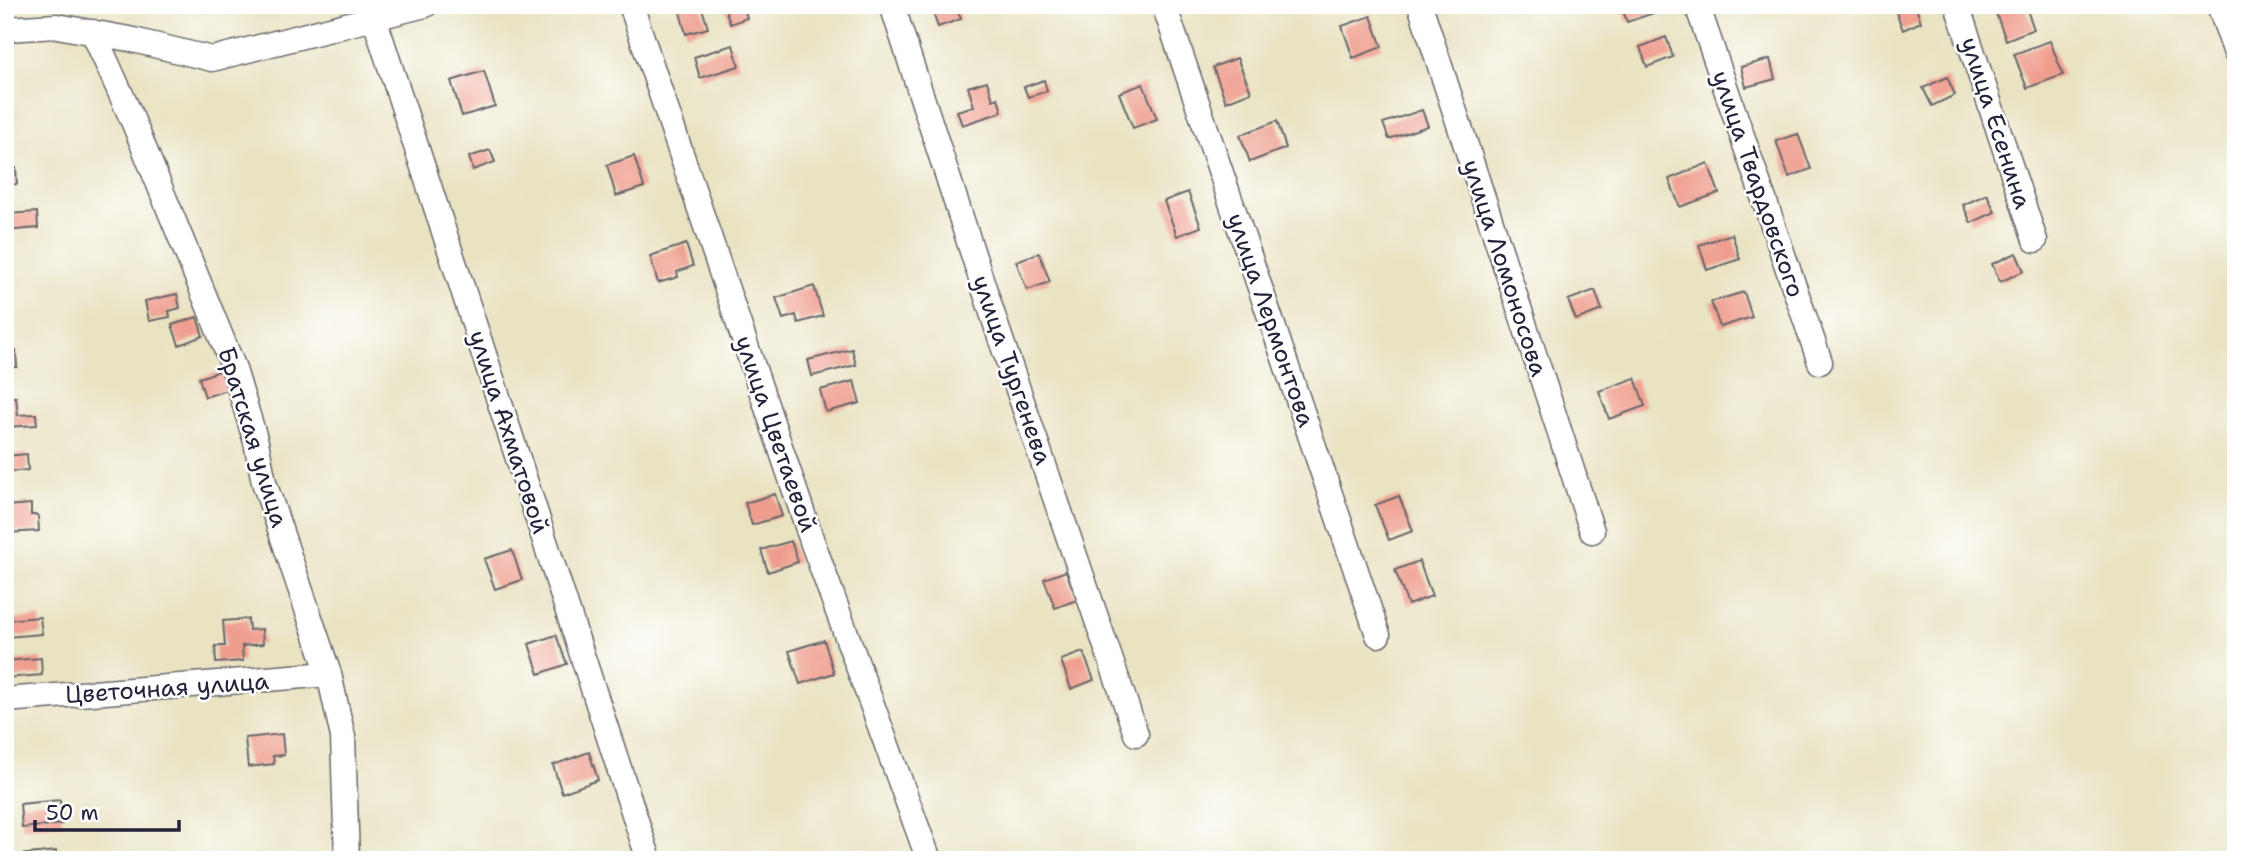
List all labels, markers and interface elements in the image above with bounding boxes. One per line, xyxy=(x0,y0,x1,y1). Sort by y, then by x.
street label: улица Есенина xyxy=(1953,33,2039,213)
street label: улица Твардовского xyxy=(1704,66,1812,302)
street label: улица Ломоносова xyxy=(1455,156,1555,381)
street label: улица Лермонтова xyxy=(1219,209,1323,431)
street label: улица Тургенева xyxy=(965,271,1059,469)
street label: улица Ахматовой xyxy=(461,326,557,538)
street label: улица Цветаевой xyxy=(727,332,825,536)
street label: Братская улица xyxy=(210,343,296,531)
street label: Цветочная улица xyxy=(64,665,270,711)
scale bar xyxy=(35,788,178,832)
text: 50 m xyxy=(46,799,99,827)

